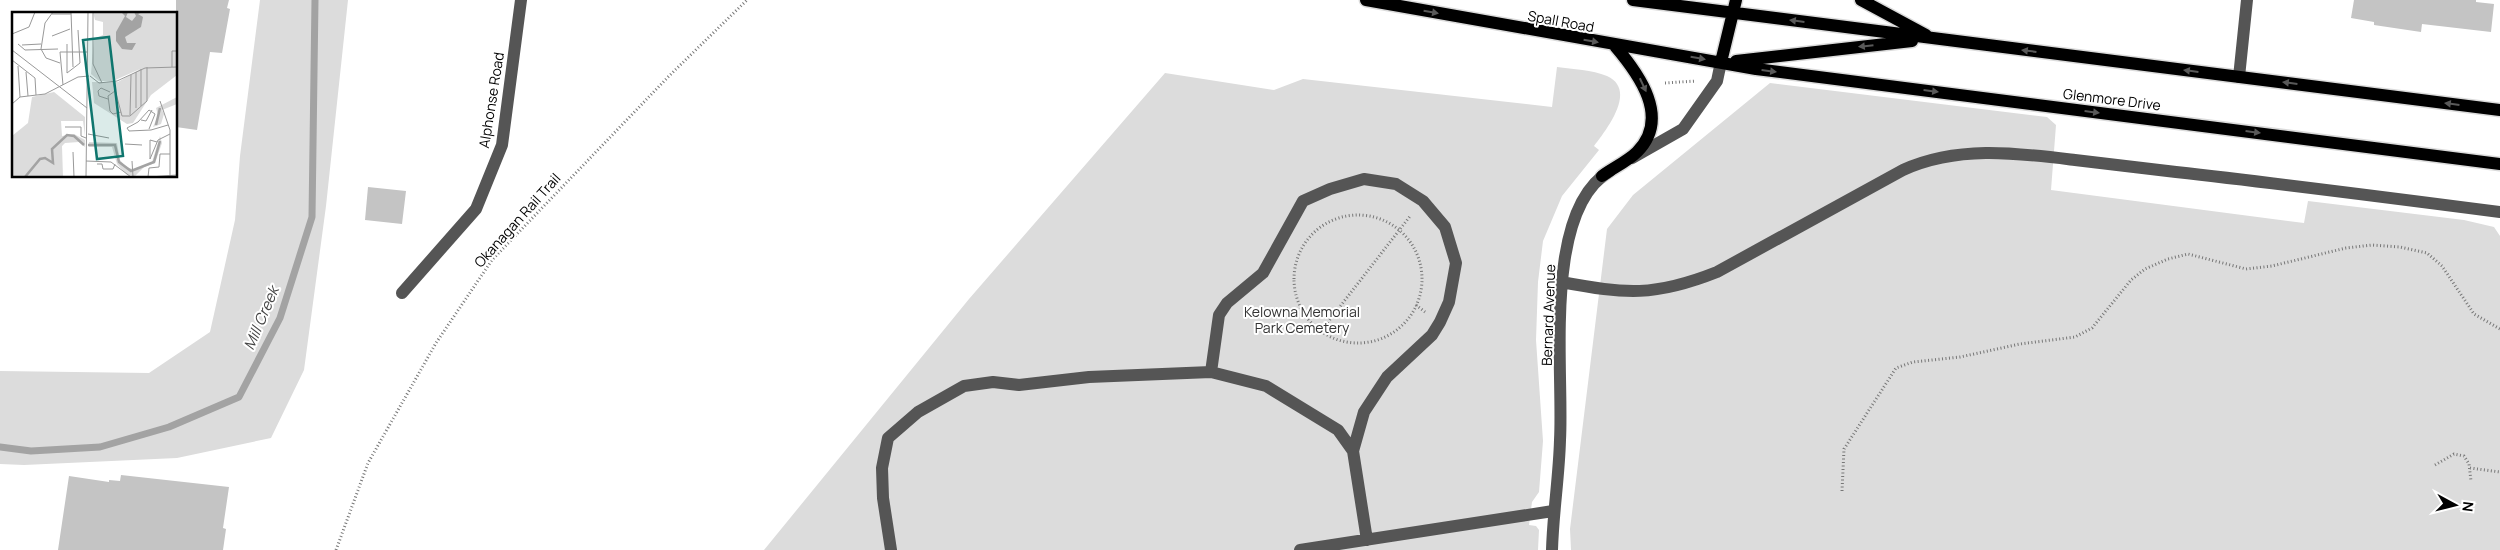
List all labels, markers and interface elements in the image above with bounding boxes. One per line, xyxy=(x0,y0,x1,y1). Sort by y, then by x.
street label: Spall Road xyxy=(1526,6,1596,36)
one-way arrow xyxy=(1423,8,1439,16)
inset map xyxy=(12,12,178,178)
one-way arrow xyxy=(1789,17,1805,25)
one-way arrow xyxy=(1583,38,1599,46)
one-way arrow xyxy=(1858,42,1874,50)
one-way arrow xyxy=(2021,47,2037,55)
street label: Alphonse Road xyxy=(474,51,508,149)
one-way arrow xyxy=(1691,54,1706,62)
one-way arrow xyxy=(1762,67,1778,75)
one-way arrow xyxy=(2182,67,2198,75)
one-way arrow xyxy=(1640,78,1648,92)
one-way arrow xyxy=(2282,79,2298,87)
street label: Glenmore Drive xyxy=(2062,84,2162,114)
one-way arrow xyxy=(1923,87,1939,95)
one-way arrow xyxy=(2443,100,2459,108)
one-way arrow xyxy=(2084,108,2100,116)
one-way arrow xyxy=(2245,128,2261,136)
street label: Okanagan Rail Trail xyxy=(470,169,564,271)
street label: Bernard Avenue xyxy=(1537,264,1559,366)
water label: Mill Creek xyxy=(238,281,285,353)
park label: Kelowna Memorial Park Cemetery xyxy=(1244,302,1360,337)
north arrow xyxy=(2430,480,2480,530)
text: N xyxy=(2458,500,2478,513)

